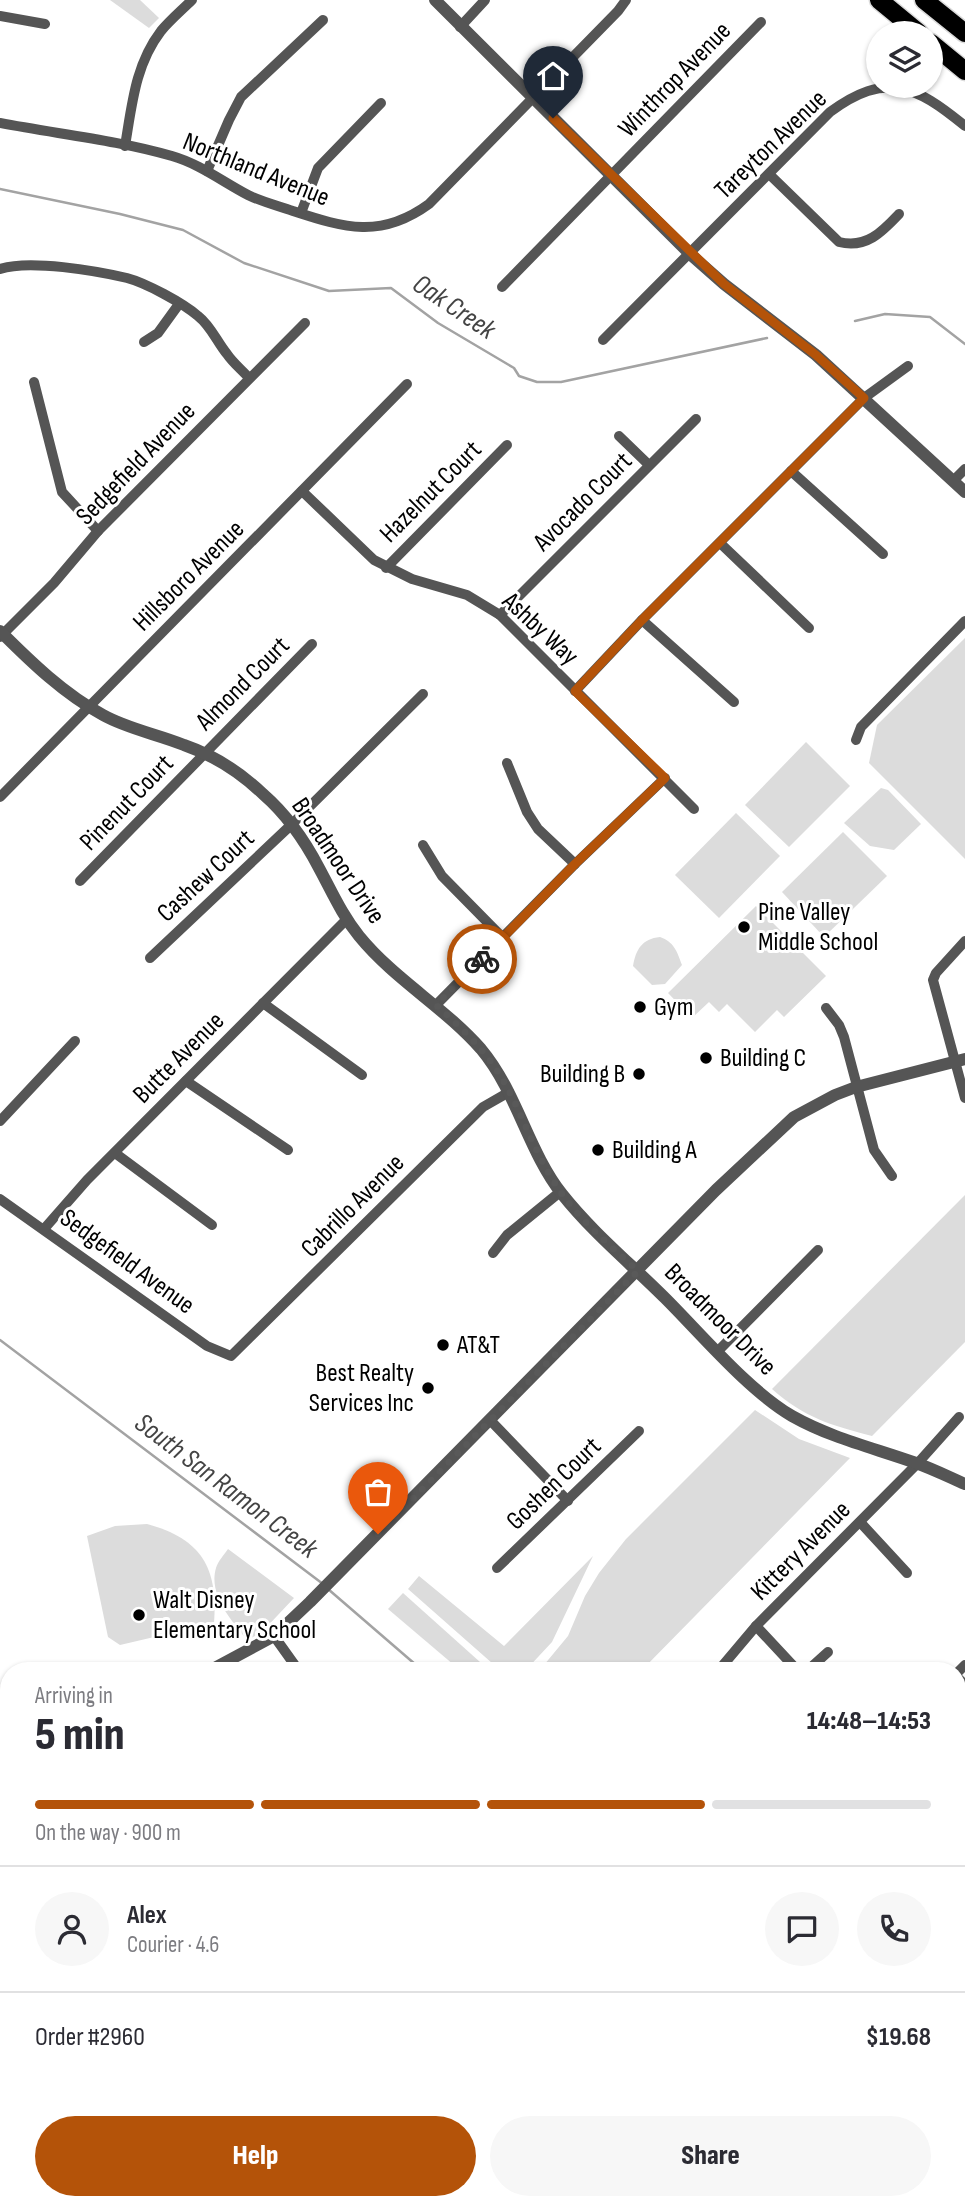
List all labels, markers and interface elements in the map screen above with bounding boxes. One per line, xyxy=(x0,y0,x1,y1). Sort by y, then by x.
street label: Winthrop Avenue xyxy=(612,16,738,144)
map controls xyxy=(866,21,943,98)
button: layers xyxy=(866,21,943,98)
pin xyxy=(523,46,583,118)
icon: home xyxy=(534,57,572,95)
street label: Tareyton Avenue xyxy=(709,84,833,206)
street label: Northland Avenue xyxy=(178,127,334,213)
water label: Oak Creek xyxy=(406,267,503,347)
street label: Sedgefield Avenue xyxy=(70,396,202,532)
street label: Hazelnut Court xyxy=(374,435,488,549)
street label: Avocado Court xyxy=(526,446,639,559)
street label: Hillsboro Avenue xyxy=(127,514,251,638)
street label: Ashby Way xyxy=(495,585,584,672)
street label: Almond Court xyxy=(189,631,296,738)
street label: Pinenut Court xyxy=(74,749,180,857)
street label: Broadmoor Drive xyxy=(284,792,392,930)
street label: Cashew Court xyxy=(151,823,261,929)
place label: Pine Valley Middle School xyxy=(758,897,878,958)
marker: Pine Valley Middle School xyxy=(736,919,752,935)
courier xyxy=(447,924,517,994)
icon: bike xyxy=(463,940,501,978)
place label: Gym xyxy=(654,992,693,1023)
marker: Gym xyxy=(632,999,648,1015)
street label: Butte Avenue xyxy=(127,1006,231,1110)
place label: Building C xyxy=(720,1043,806,1074)
marker: Building C xyxy=(698,1050,714,1066)
place label: Building B xyxy=(540,1059,625,1090)
marker: Building B xyxy=(631,1066,647,1082)
place label: Building A xyxy=(612,1135,697,1166)
marker: Building A xyxy=(590,1142,606,1158)
street label: Cabrillo Avenue xyxy=(295,1148,411,1264)
street label: Sedgefield Avenue xyxy=(54,1203,200,1321)
street label: Broadmoor Drive xyxy=(658,1258,782,1382)
place label: AT&T xyxy=(456,1330,500,1361)
marker: AT&T xyxy=(435,1337,451,1353)
place label: Best Realty Services Inc xyxy=(309,1358,414,1419)
marker: Best Realty Services Inc xyxy=(420,1380,436,1396)
water label: South San Ramon Creek xyxy=(128,1407,325,1566)
street label: Goshen Court xyxy=(500,1431,608,1537)
pin xyxy=(348,1462,408,1534)
icon: bag xyxy=(359,1473,397,1511)
street label: Kittery Avenue xyxy=(745,1495,857,1607)
place label: Walt Disney Elementary School xyxy=(153,1585,316,1646)
marker: Walt Disney Elementary School xyxy=(131,1607,147,1623)
text: Arriving in xyxy=(35,1682,113,1710)
text: 14:48–14:53 xyxy=(807,1706,931,1737)
text: 5 min xyxy=(35,1708,125,1763)
text: On the way · 900 m xyxy=(35,1819,181,1847)
button: person xyxy=(35,1892,109,1966)
button: chat xyxy=(765,1892,839,1966)
button: phone xyxy=(857,1892,931,1966)
text: Alex xyxy=(127,1900,167,1931)
text: Courier · 4.6 xyxy=(127,1931,219,1959)
text: Order #2960 xyxy=(35,2022,145,2053)
text: $19.68 xyxy=(866,2022,931,2053)
button: Help xyxy=(35,2116,476,2196)
button: Share xyxy=(490,2116,931,2196)

